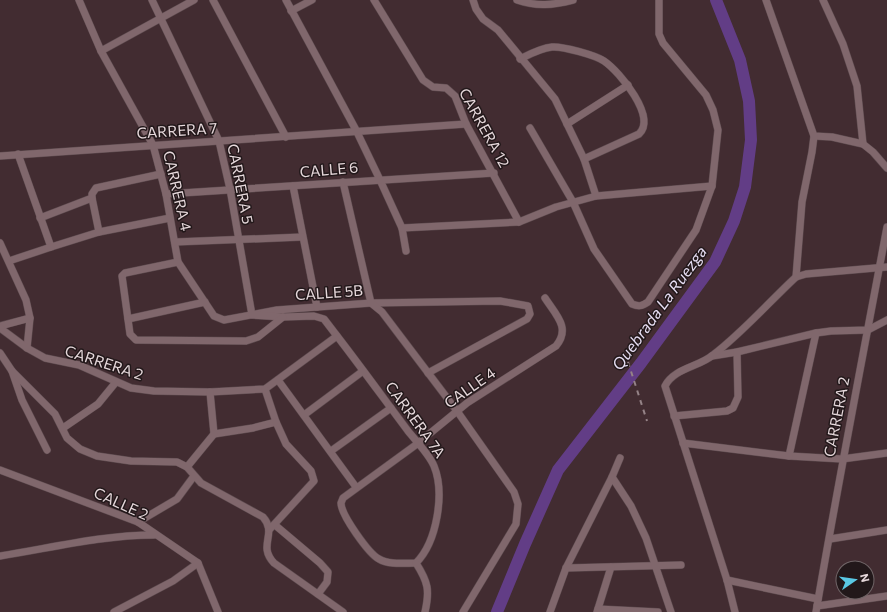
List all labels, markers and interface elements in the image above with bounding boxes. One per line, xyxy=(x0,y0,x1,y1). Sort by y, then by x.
street label: CARRERA 12 xyxy=(456,85,514,170)
street label: CARRERA 7 xyxy=(136,118,218,142)
street label: CARRERA 5 xyxy=(224,142,258,226)
street label: CARRERA 4 xyxy=(160,149,196,233)
street label: CALLE 6 xyxy=(299,157,359,181)
water label: Quebrada La Ruezga xyxy=(607,242,710,373)
street label: CALLE 5B xyxy=(294,281,364,303)
street label: CARRERA 2 xyxy=(63,341,146,383)
street label: CALLE 4 xyxy=(440,363,499,411)
street label: CARRERA 2 xyxy=(819,375,853,458)
street label: CARRERA 7A xyxy=(382,378,450,461)
street label: CALLE 2 xyxy=(91,483,152,523)
north arrow xyxy=(835,560,875,600)
text: N xyxy=(858,572,872,583)

